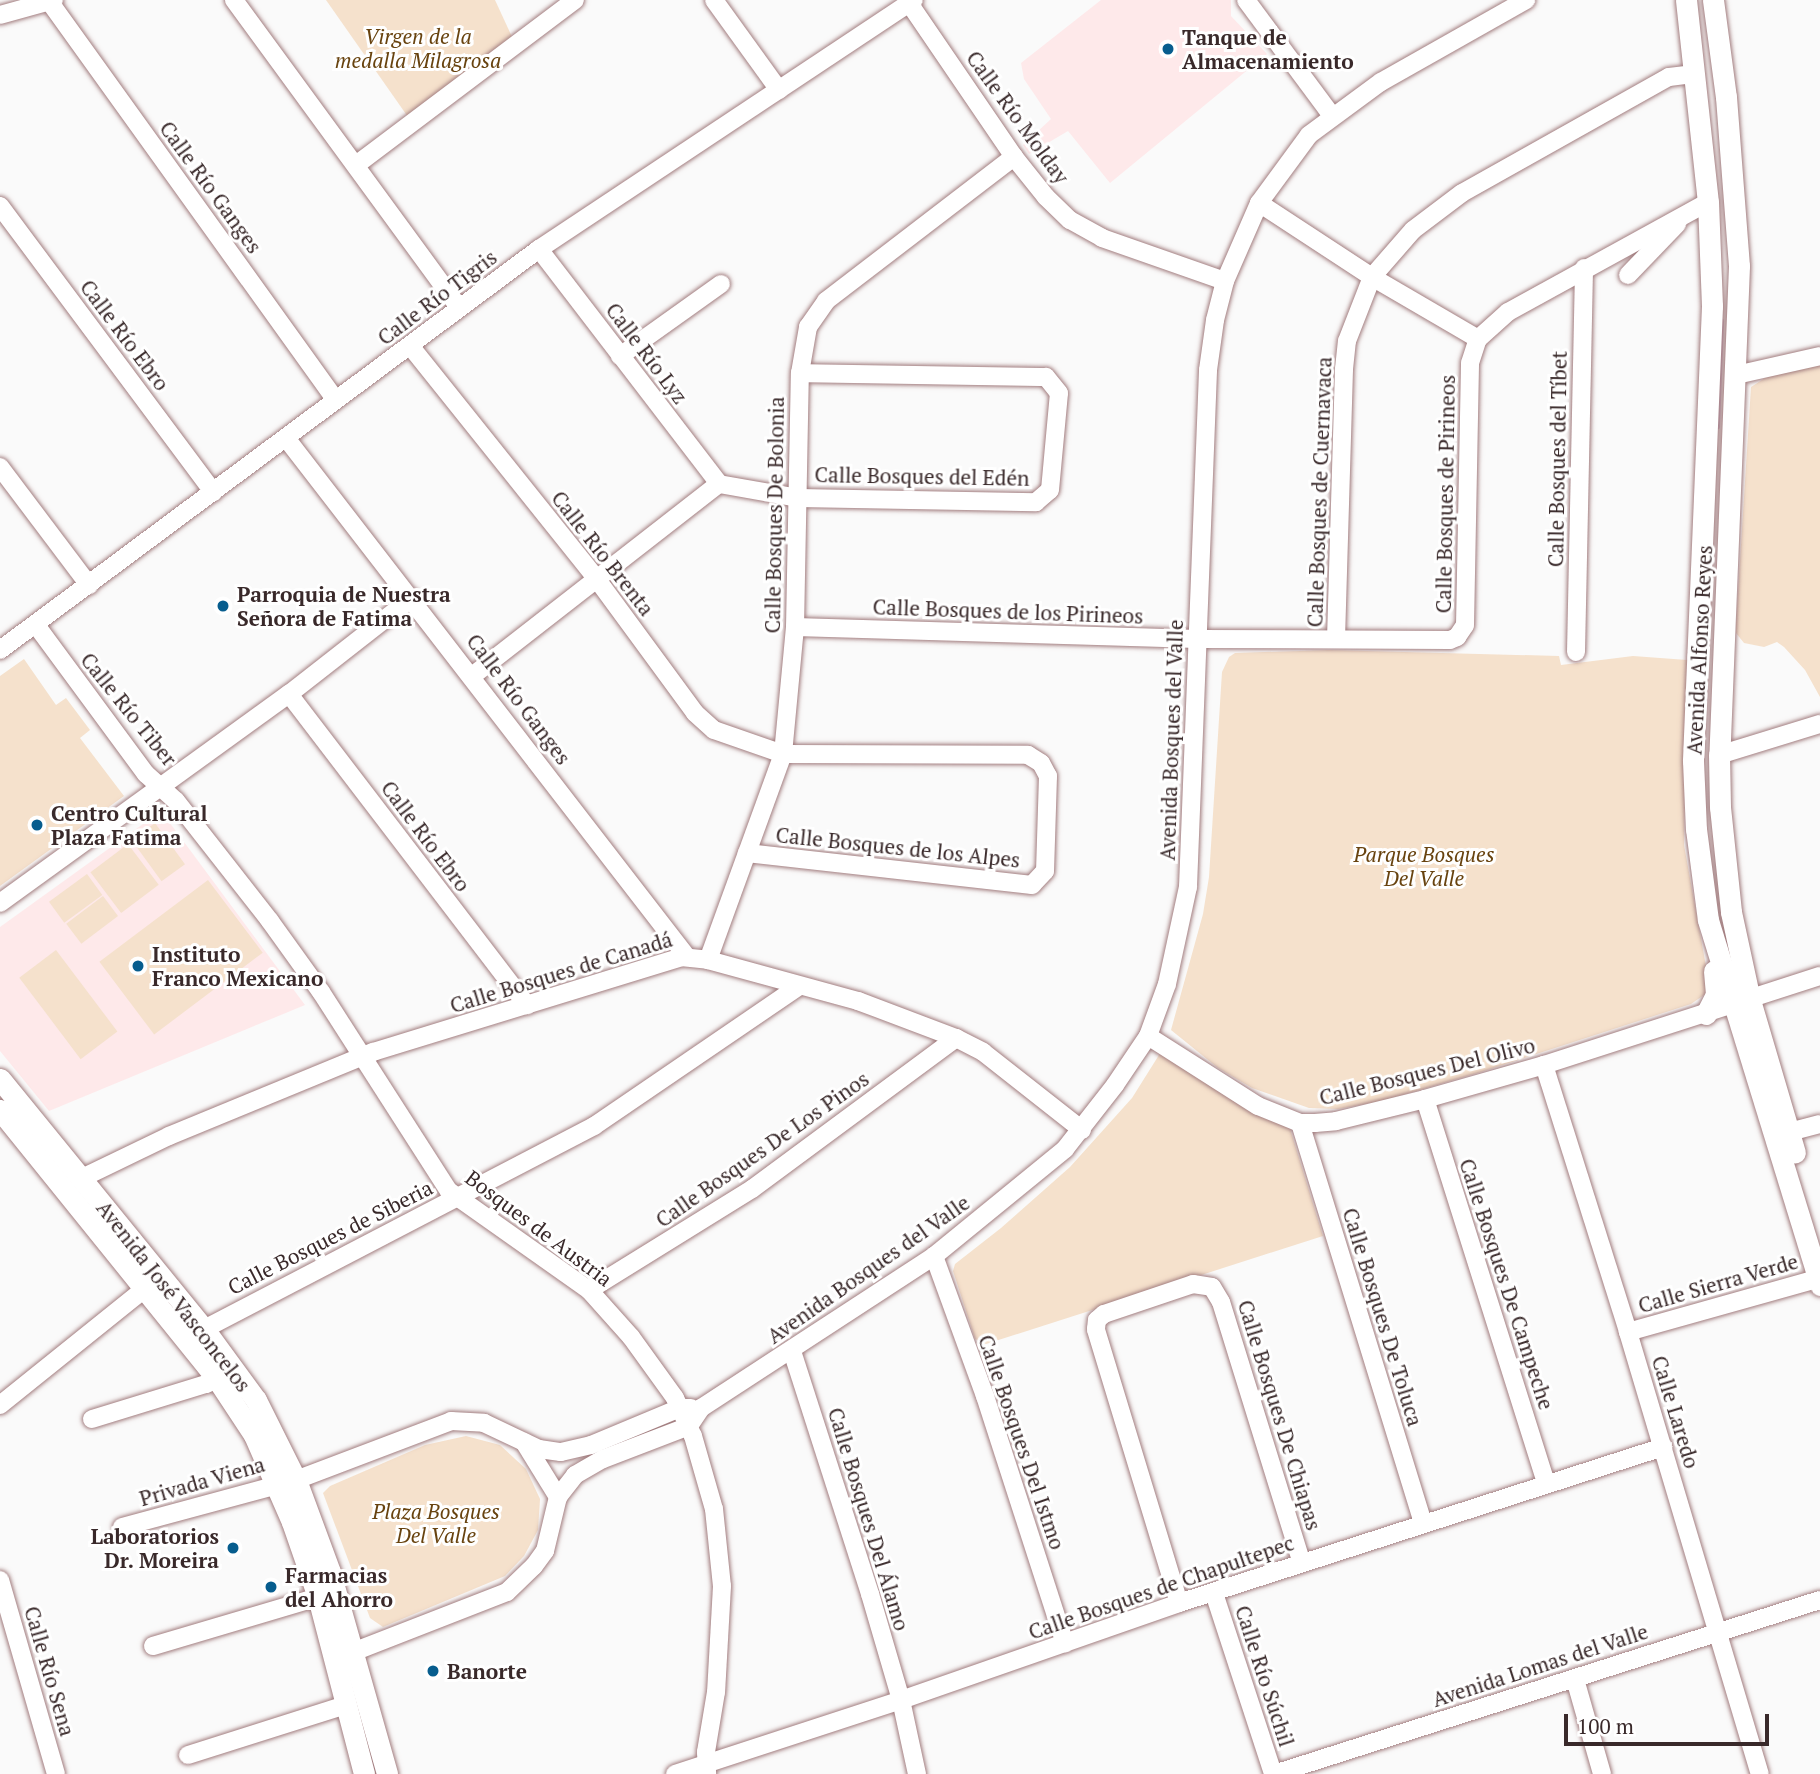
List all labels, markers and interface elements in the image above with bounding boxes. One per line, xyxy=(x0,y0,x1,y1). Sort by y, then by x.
park label: Virgen de la medalla Milagrosa xyxy=(335,23,501,73)
place label: Tanque de Almacenamiento xyxy=(1182,24,1354,74)
marker: Tanque de Almacenamiento xyxy=(1160,41,1176,57)
street label: Calle Río Molday xyxy=(961,46,1075,188)
street label: Calle Río Ganges xyxy=(155,116,267,258)
street label: Calle Río Tigris xyxy=(372,244,502,350)
street label: Calle Río Ebro xyxy=(75,275,175,395)
street label: Calle Río Lyz xyxy=(601,298,693,408)
street label: Calle Bosques del Tíbet xyxy=(1543,351,1571,567)
street label: Calle Bosques de Cuernavaca xyxy=(1302,356,1336,628)
street label: Calle Bosques de Pirineos xyxy=(1430,374,1460,614)
street label: Calle Bosques De Bolonia xyxy=(759,396,789,634)
street label: Calle Bosques del Edén xyxy=(814,462,1030,490)
street label: Calle Río Brenta xyxy=(547,486,659,620)
street label: Avenida Alfonso Reyes xyxy=(1681,544,1717,756)
place label: Parroquia de Nuestra Señora de Fatima xyxy=(237,581,451,631)
street label: Calle Bosques de los Pirineos xyxy=(872,594,1144,628)
marker: Parroquia de Nuestra Señora de Fatima xyxy=(215,598,231,614)
street label: Avenida Bosques del Valle xyxy=(1154,619,1188,861)
street label: Calle Río Ganges xyxy=(462,629,576,769)
street label: Calle Río Tiber xyxy=(76,647,182,771)
street label: Calle Río Ebro xyxy=(376,776,476,896)
place label: Centro Cultural Plaza Fatima xyxy=(51,800,208,850)
marker: Centro Cultural Plaza Fatima xyxy=(29,817,45,833)
street label: Calle Bosques de los Alpes xyxy=(774,822,1022,872)
park label: Parque Bosques Del Valle xyxy=(1354,841,1494,891)
street label: Calle Bosques de Canadá xyxy=(447,926,675,1018)
place label: Instituto Franco Mexicano xyxy=(152,941,323,991)
marker: Instituto Franco Mexicano xyxy=(130,958,146,974)
street label: Calle Bosques Del Olivo xyxy=(1317,1032,1537,1110)
street label: Calle Bosques De Los Pinos xyxy=(651,1066,873,1232)
street label: Calle Bosques De Campeche xyxy=(1454,1155,1560,1413)
street label: Bosques de Austria xyxy=(461,1165,617,1291)
street label: Calle Bosques de Siberia xyxy=(223,1174,437,1300)
street label: Avenida Bosques del Valle xyxy=(762,1189,974,1349)
street label: Avenida José Vasconcelos xyxy=(91,1195,257,1397)
street label: Calle Bosques De Toluca xyxy=(1338,1205,1428,1429)
street label: Calle Sierra Verde xyxy=(1635,1248,1801,1318)
street label: Calle Bosques De Chiapas xyxy=(1233,1297,1327,1533)
street label: Calle Bosques Del Istmo xyxy=(973,1331,1071,1553)
street label: Calle Laredo xyxy=(1647,1353,1705,1471)
street label: Calle Bosques Del Álamo xyxy=(823,1404,915,1634)
street label: Privada Viena xyxy=(136,1451,268,1511)
park label: Plaza Bosques Del Valle xyxy=(372,1498,500,1548)
place label: Laboratorios Dr. Moreira xyxy=(91,1523,219,1573)
street label: Calle Bosques de Chapultepec xyxy=(1025,1530,1297,1644)
marker: Laboratorios Dr. Moreira xyxy=(225,1540,241,1556)
place label: Farmacias del Ahorro xyxy=(285,1562,393,1612)
marker: Farmacias del Ahorro xyxy=(263,1579,279,1595)
street label: Calle Río Súchil xyxy=(1230,1602,1300,1750)
street label: Calle Río Sena xyxy=(19,1603,81,1739)
street label: Avenida Lomas del Valle xyxy=(1429,1618,1651,1712)
place label: Banorte xyxy=(447,1658,527,1684)
marker: Banorte xyxy=(425,1663,441,1679)
scale bar xyxy=(1568,1700,1773,1744)
text: 100 m xyxy=(1577,1712,1634,1740)

